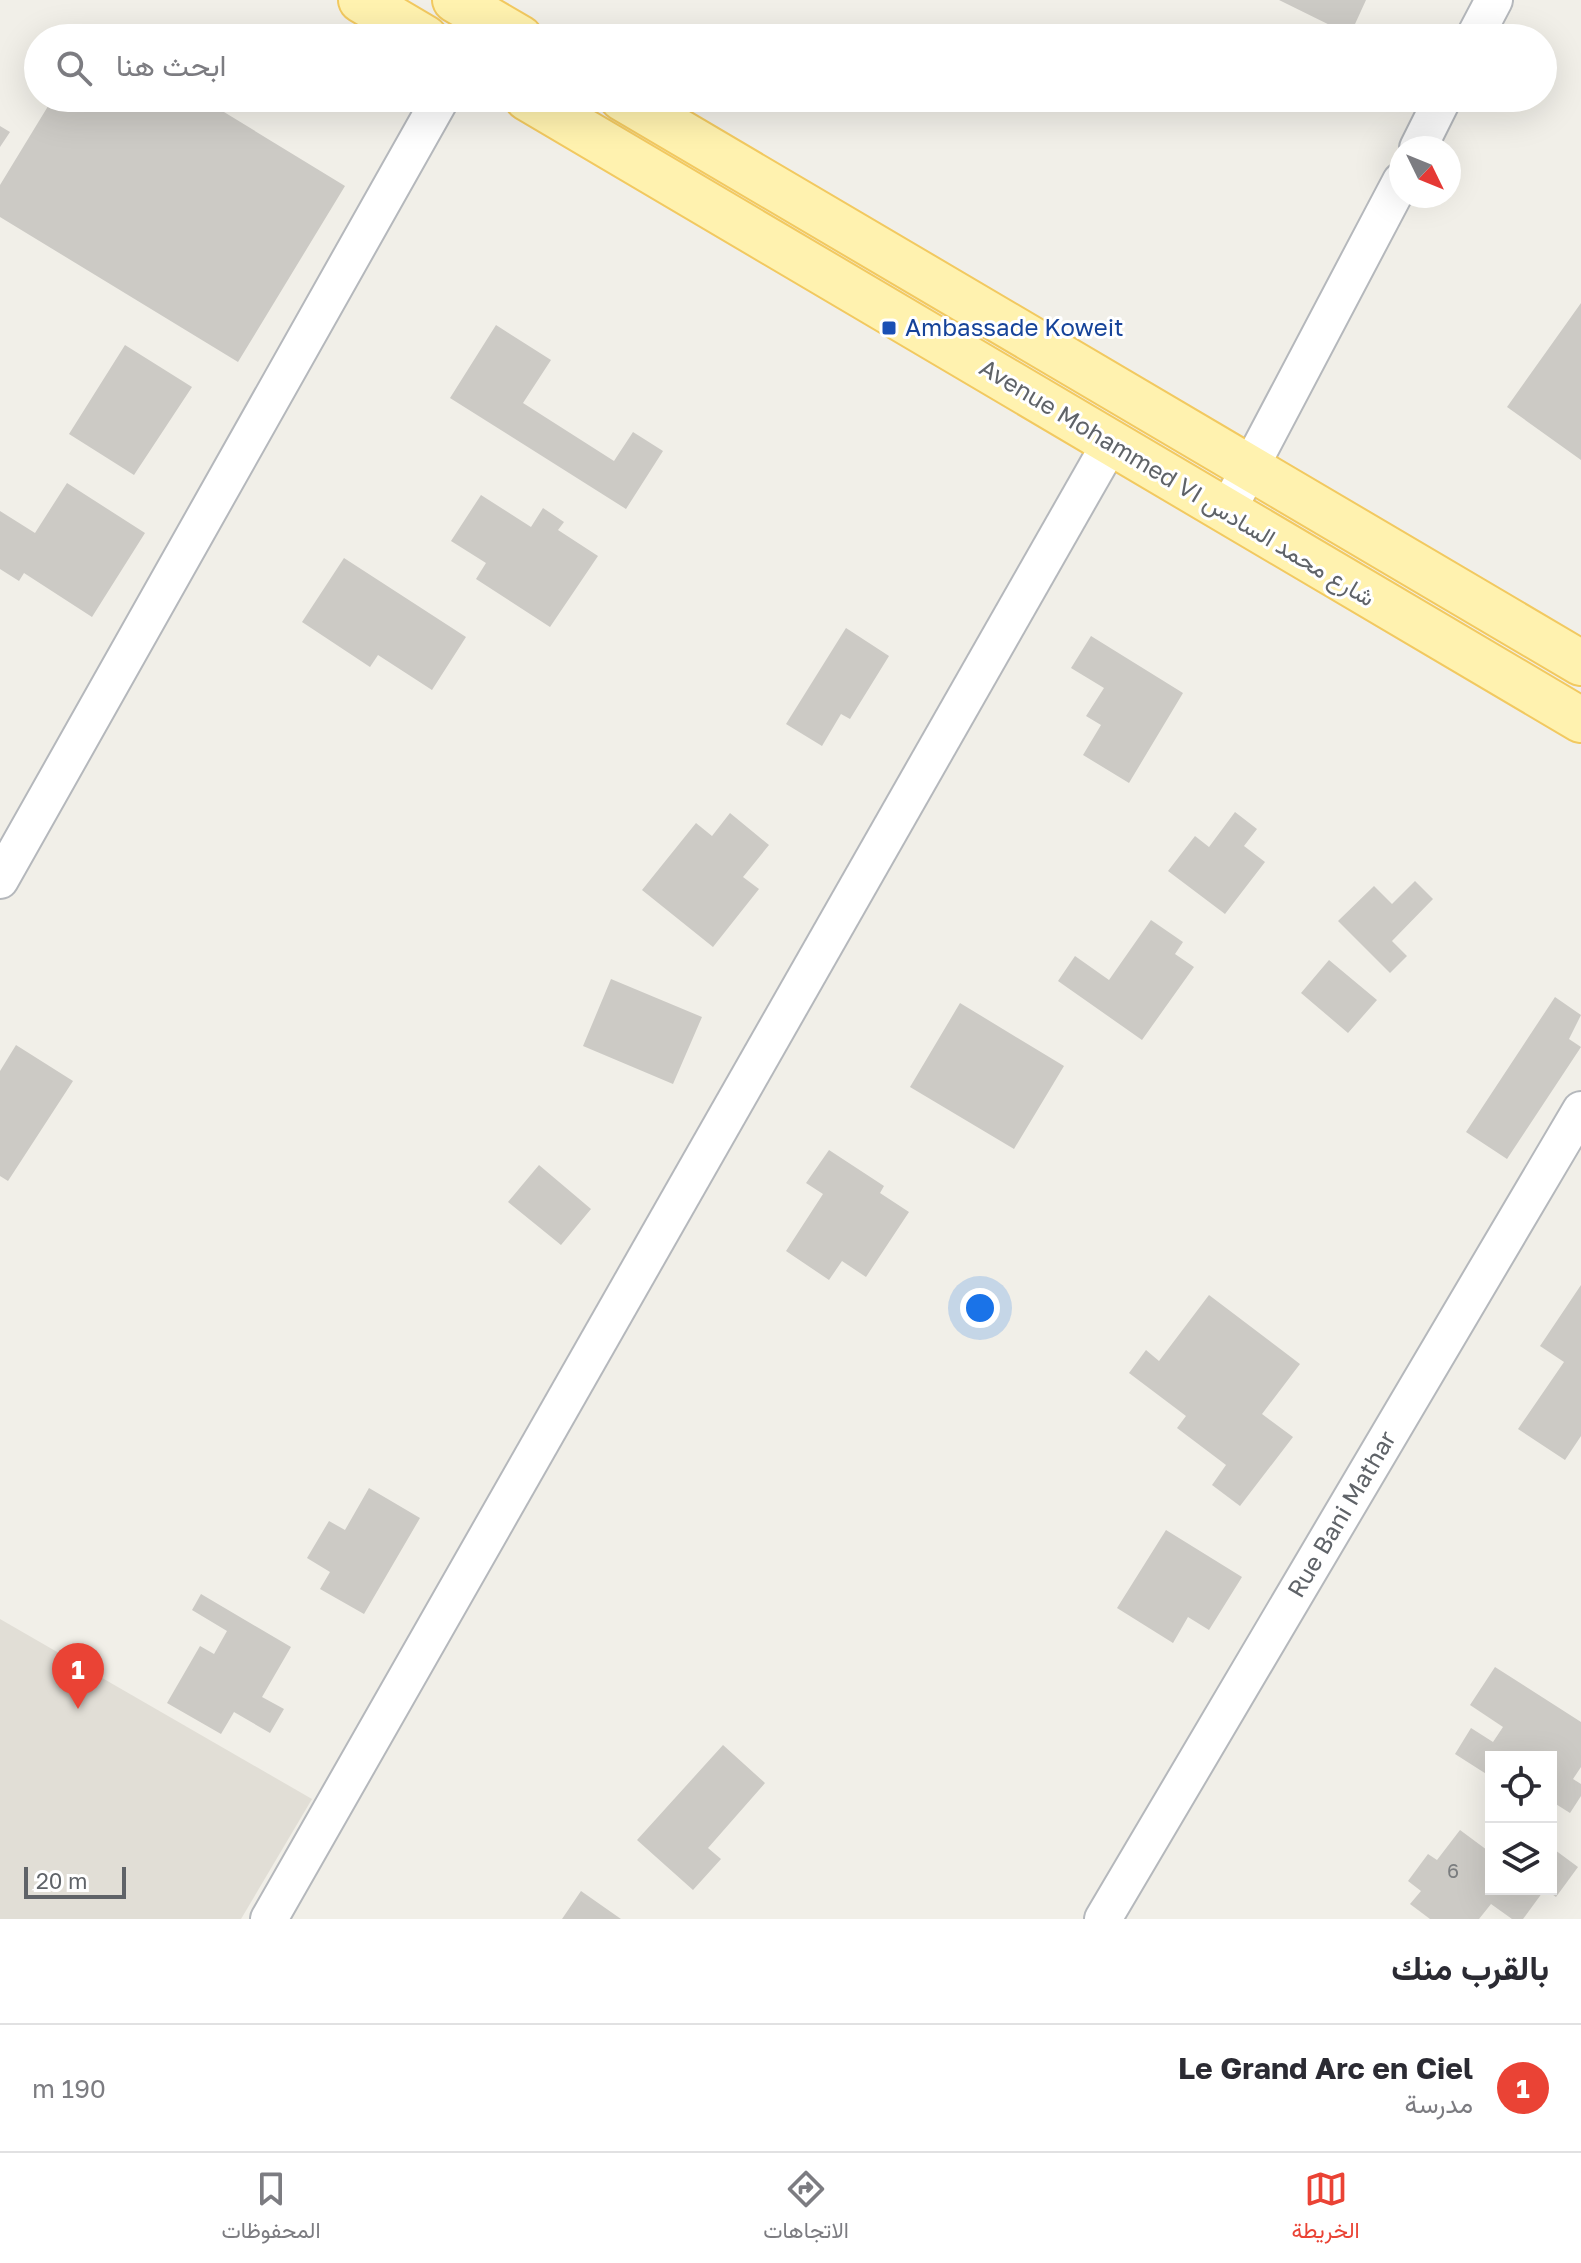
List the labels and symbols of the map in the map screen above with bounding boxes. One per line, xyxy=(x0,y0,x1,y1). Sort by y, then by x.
north arrow xyxy=(1389,136,1461,208)
place label: Ambassade Koweit xyxy=(905,312,1124,341)
marker: Ambassade Koweit xyxy=(880,319,898,337)
street label: Avenue Mohammed VI شارع محمد السادس xyxy=(973,352,1381,614)
your location xyxy=(960,1288,1000,1328)
street label: Rue Bani Mathar xyxy=(1280,1425,1401,1602)
pin: 1 xyxy=(52,1643,104,1709)
house number: 6 xyxy=(1447,1858,1459,1882)
scale bar xyxy=(24,1863,126,1899)

